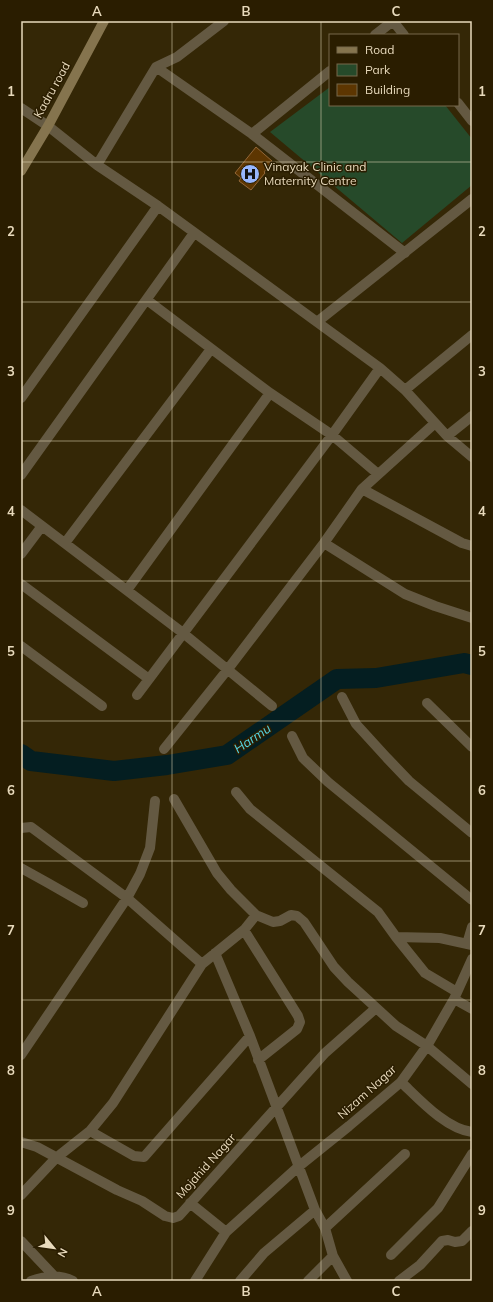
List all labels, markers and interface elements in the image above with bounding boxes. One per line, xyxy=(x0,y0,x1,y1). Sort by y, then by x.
text: A xyxy=(92,3,102,19)
text: B xyxy=(242,3,251,19)
text: C xyxy=(392,3,401,19)
legend xyxy=(329,34,459,106)
text: Road xyxy=(365,42,394,57)
street label: Kadru road xyxy=(30,59,73,120)
text: Park xyxy=(365,62,391,77)
text: Building xyxy=(365,82,410,97)
text: 1 xyxy=(7,83,15,99)
text: 1 xyxy=(478,83,486,99)
place label: Vinayak Clinic and Maternity Centre xyxy=(264,159,366,188)
hospital icon: Vinayak Clinic and Maternity Centre xyxy=(239,163,261,185)
text: 2 xyxy=(7,223,15,239)
text: 2 xyxy=(478,223,486,239)
text: 3 xyxy=(7,363,15,379)
text: 3 xyxy=(478,363,486,379)
text: 4 xyxy=(7,503,15,519)
text: 4 xyxy=(478,503,486,519)
text: 5 xyxy=(7,643,15,659)
text: 5 xyxy=(478,643,486,659)
water label: Harmu xyxy=(230,720,274,756)
text: 6 xyxy=(7,782,15,798)
text: 6 xyxy=(478,782,486,798)
text: 7 xyxy=(7,922,15,938)
text: 7 xyxy=(478,922,486,938)
street label: Nizam Nagar xyxy=(334,1061,400,1122)
text: 8 xyxy=(7,1062,15,1078)
text: 8 xyxy=(478,1062,486,1078)
street label: Mojahid Nagar xyxy=(172,1130,239,1201)
text: 9 xyxy=(7,1202,15,1218)
text: 9 xyxy=(478,1202,486,1218)
north arrow xyxy=(34,1228,74,1268)
text: N xyxy=(55,1246,71,1260)
text: A xyxy=(92,1283,102,1299)
text: B xyxy=(242,1283,251,1299)
text: C xyxy=(392,1283,401,1299)

